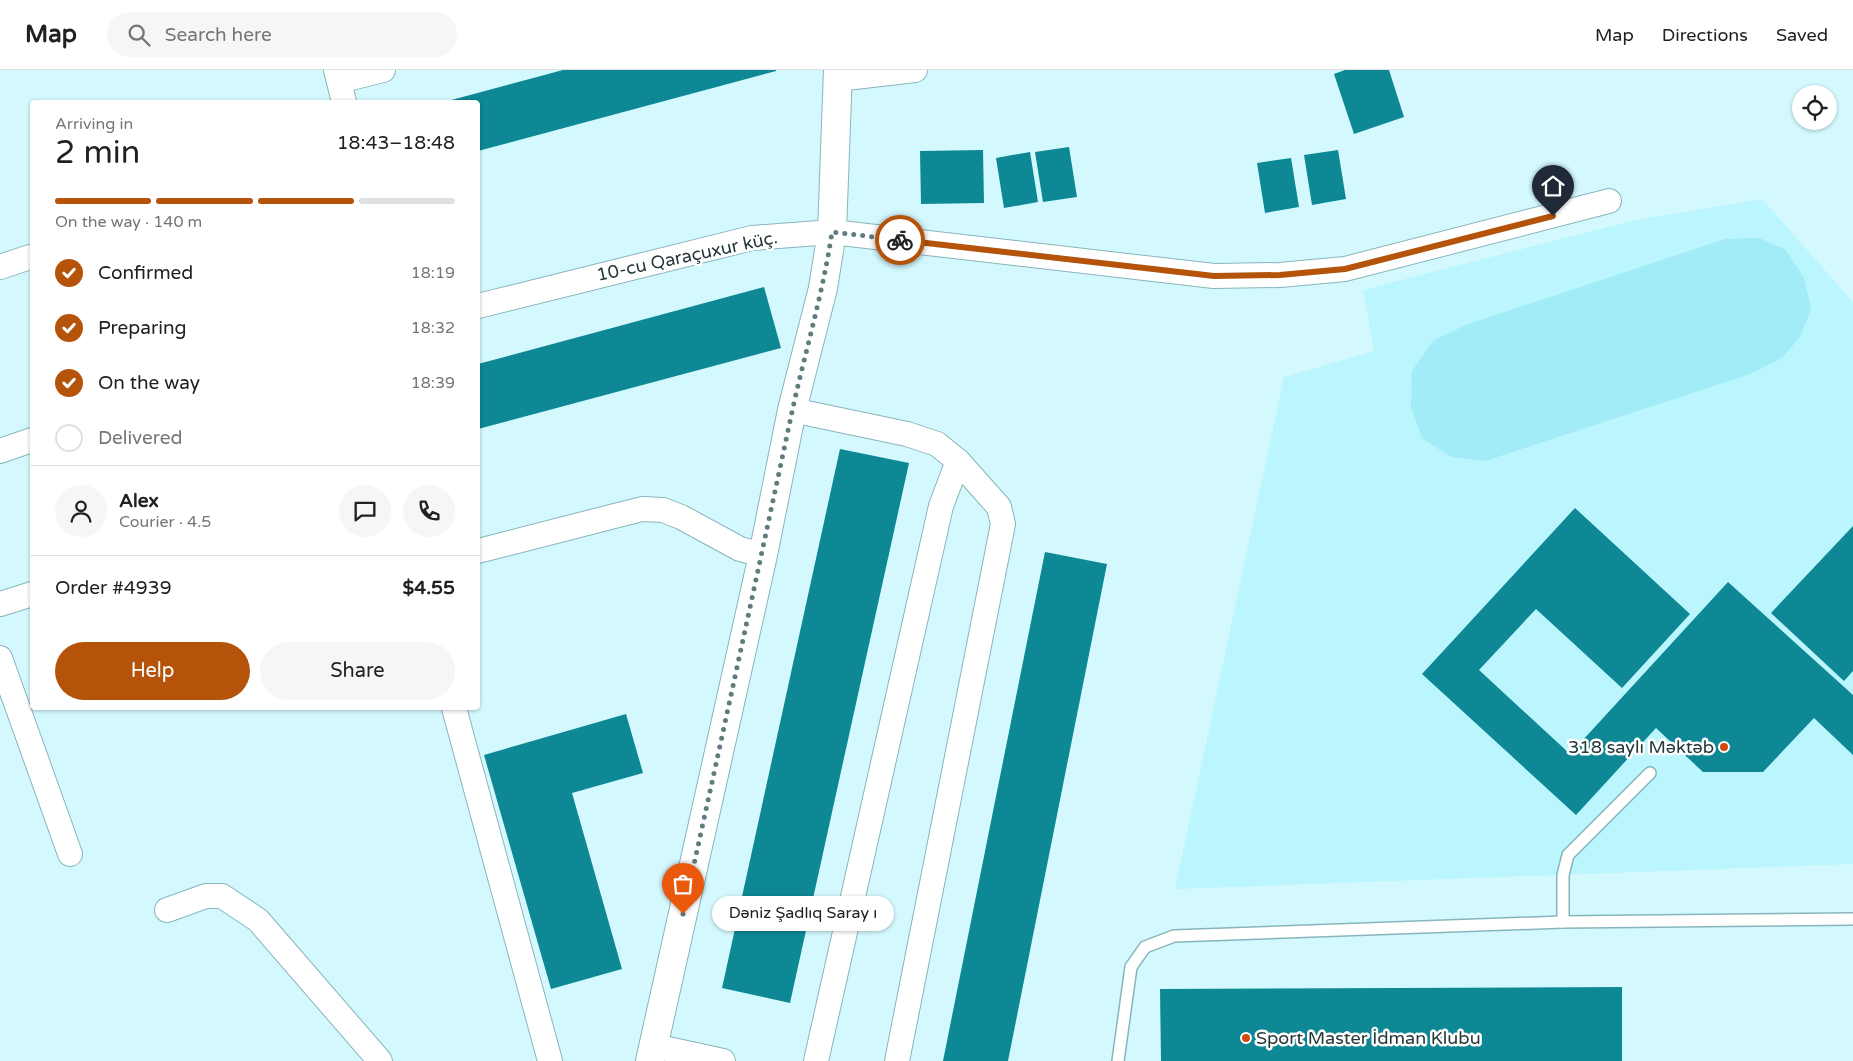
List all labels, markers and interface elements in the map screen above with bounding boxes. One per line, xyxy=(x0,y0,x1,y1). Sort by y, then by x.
search box xyxy=(107,12,457,57)
text: Map xyxy=(25,20,77,49)
icon: search xyxy=(125,21,153,49)
text: Search here xyxy=(165,24,272,46)
text: Map xyxy=(1595,24,1634,46)
text: Directions xyxy=(1662,24,1748,46)
text: Saved xyxy=(1776,24,1828,46)
map controls xyxy=(1792,85,1837,130)
button: locate xyxy=(1792,85,1837,130)
text: Arriving in xyxy=(55,114,133,134)
text: 18:43–18:48 xyxy=(337,132,455,154)
text: 2 min xyxy=(55,134,140,172)
pin xyxy=(1532,165,1574,216)
icon: home xyxy=(1539,172,1567,200)
text: On the way · 140 m xyxy=(55,212,202,232)
courier xyxy=(875,215,925,265)
street label: 10-cu Qaraçuxur küç. xyxy=(595,226,779,286)
icon: bike xyxy=(886,226,914,254)
icon: check xyxy=(55,259,83,287)
text: Confirmed xyxy=(98,262,193,284)
text: 18:19 xyxy=(411,263,455,283)
icon: check xyxy=(55,314,83,342)
text: Preparing xyxy=(98,317,187,339)
text: 18:32 xyxy=(411,318,455,338)
icon: check xyxy=(55,369,83,397)
text: On the way xyxy=(98,372,200,394)
text: 18:39 xyxy=(411,373,455,393)
text: Delivered xyxy=(98,427,183,449)
button: person xyxy=(55,485,107,537)
button: chat xyxy=(339,485,391,537)
button: phone xyxy=(403,485,455,537)
text: Alex xyxy=(119,490,159,512)
text: Courier · 4.5 xyxy=(119,512,211,532)
text: Order #4939 xyxy=(55,577,172,599)
text: $4.55 xyxy=(403,577,455,599)
button: Help xyxy=(55,642,250,700)
button: Share xyxy=(260,642,455,700)
place label: 318 saylı Məktəb xyxy=(1568,736,1714,758)
marker: 318 saylı Məktəb xyxy=(1718,741,1730,753)
pin xyxy=(662,863,704,914)
icon: bag xyxy=(669,870,697,898)
callout: Dəniz Şadlıq Saray ı xyxy=(713,896,896,932)
text: Dəniz Şadlıq Saray ı xyxy=(729,903,877,923)
place label: Sport Master İdman Klubu xyxy=(1256,1027,1481,1049)
marker: Sport Master İdman Klubu xyxy=(1240,1032,1252,1044)

